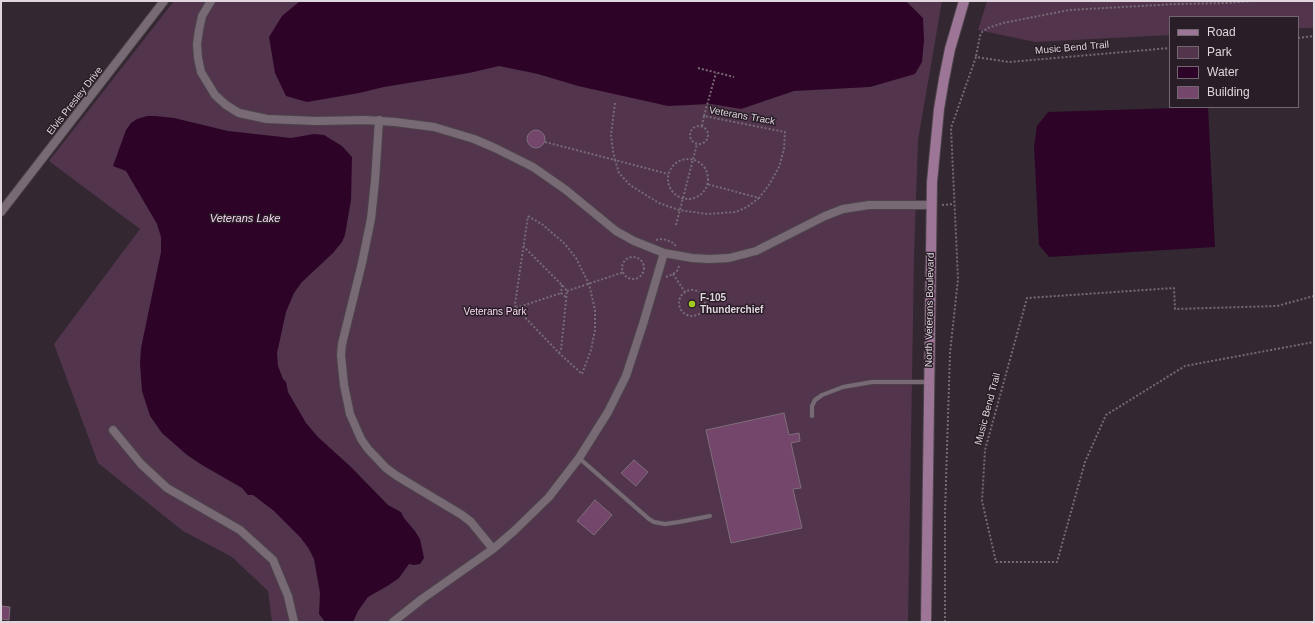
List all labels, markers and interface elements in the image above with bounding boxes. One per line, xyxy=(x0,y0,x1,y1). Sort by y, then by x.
legend xyxy=(1169,16,1299,108)
text: Road xyxy=(1207,25,1236,39)
street label: Music Bend Trail xyxy=(1035,39,1109,57)
text: Park xyxy=(1207,45,1232,59)
street label: Elvis Presley Drive xyxy=(45,64,105,138)
text: Water xyxy=(1207,65,1239,79)
text: Building xyxy=(1207,85,1250,99)
street label: Veterans Track xyxy=(708,104,776,128)
water label: Veterans Lake xyxy=(210,212,280,226)
street label: North Veterans Boulevard xyxy=(923,253,937,367)
place label: F-105 Thunderchief xyxy=(700,292,763,316)
marker: F-105 Thunderchief xyxy=(687,299,697,309)
park label: Veterans Park xyxy=(464,306,526,318)
street label: Music Bend Trail xyxy=(973,372,1003,446)

